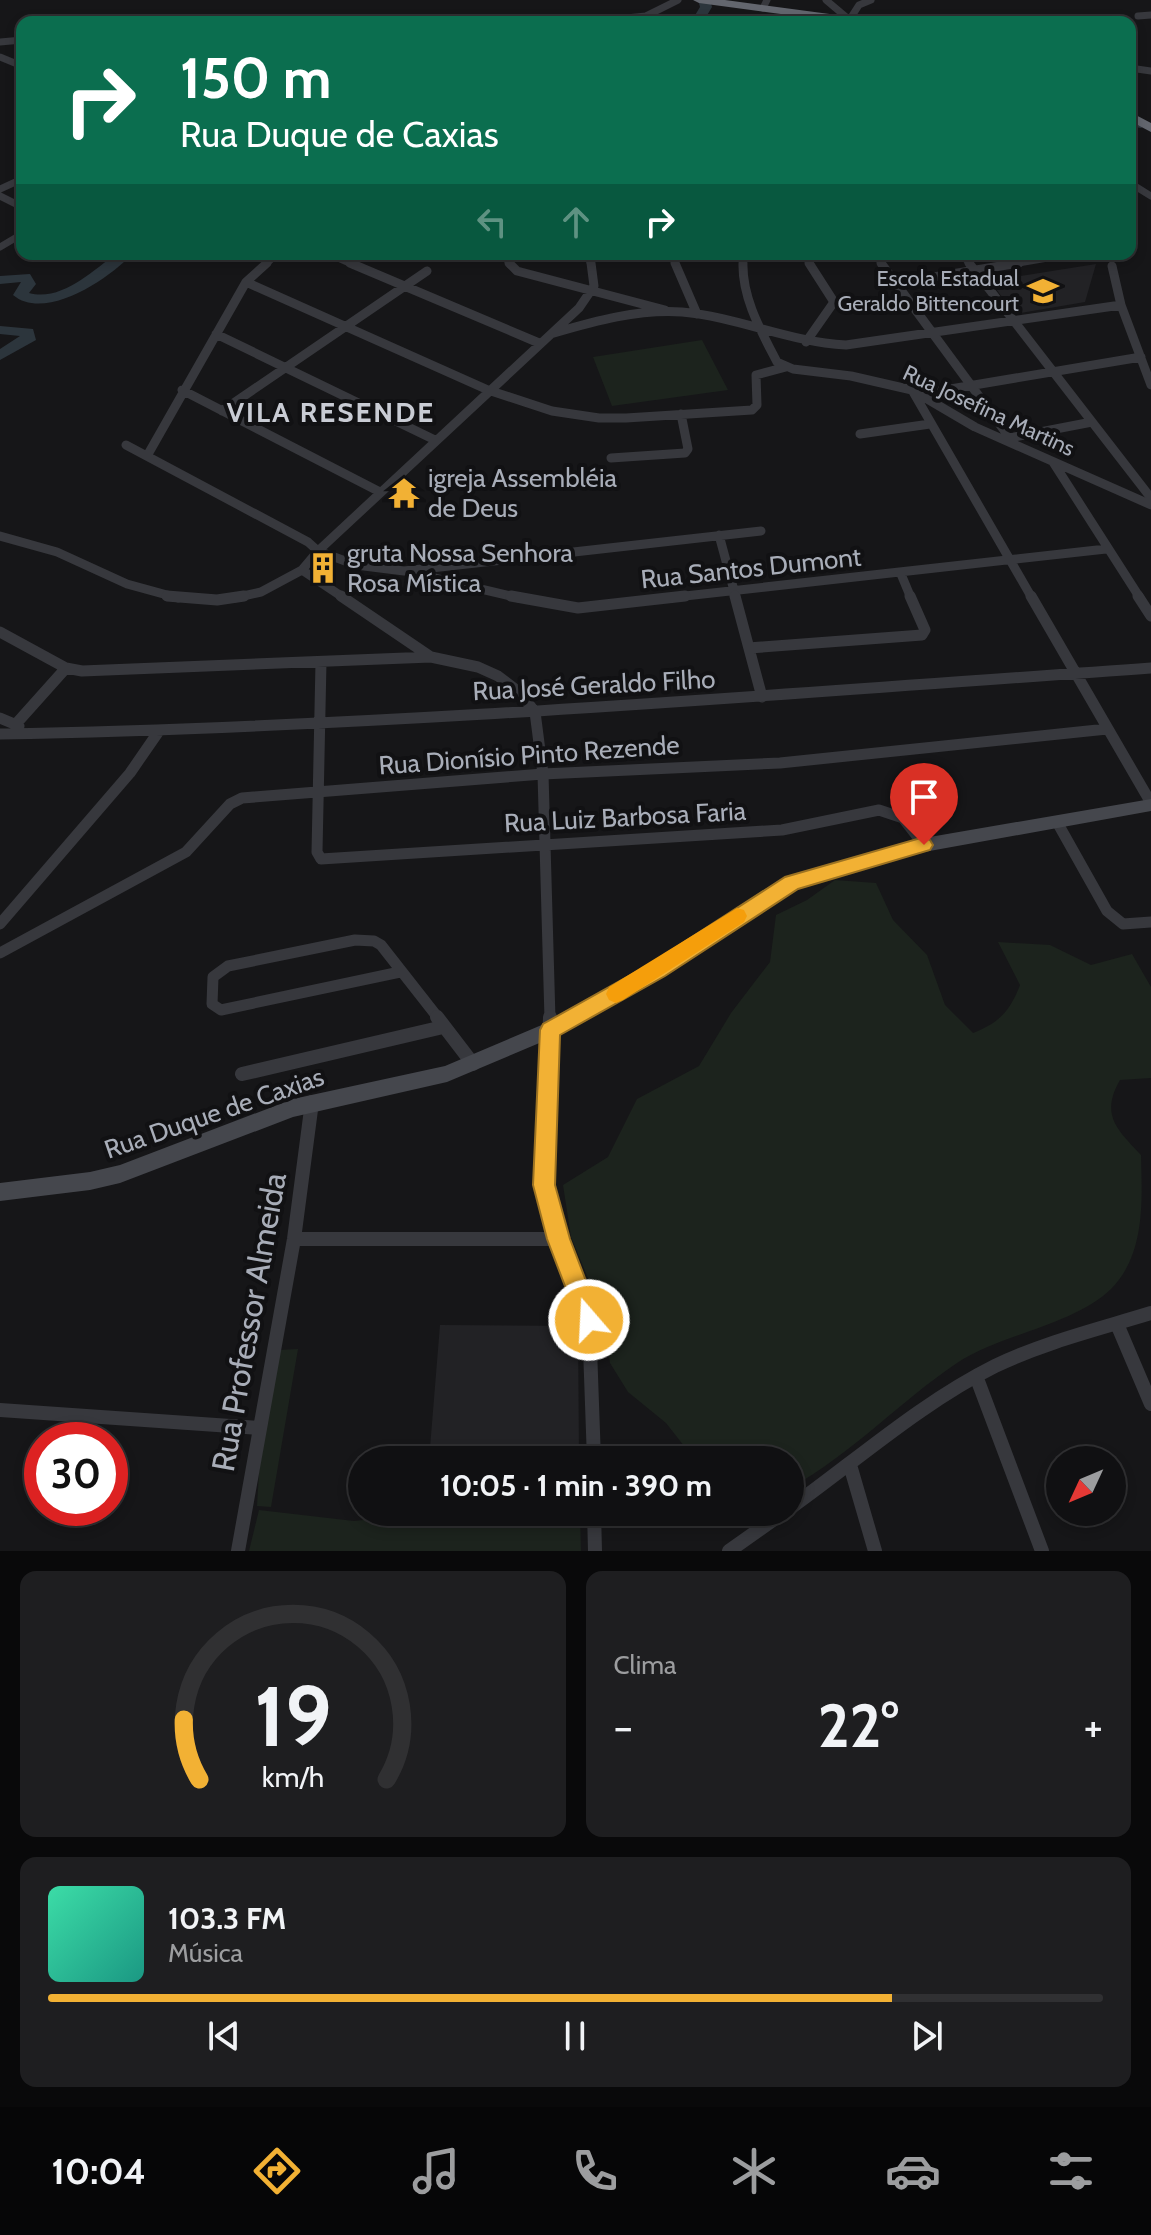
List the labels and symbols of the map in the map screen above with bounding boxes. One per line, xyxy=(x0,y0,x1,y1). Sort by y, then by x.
place label: Escola Estadual Geraldo Bittencourt xyxy=(838,265,1020,317)
school or university icon: Escola Estadual Geraldo Bittencourt xyxy=(1026,274,1060,308)
street label: Rua Josefina Martins xyxy=(899,359,1079,462)
district label: VILA RESENDE xyxy=(227,395,435,429)
place label: igreja Assembléia de Deus xyxy=(428,462,617,524)
temple icon: igreja Assembléia de Deus xyxy=(387,476,421,510)
place label: gruta Nossa Senhora Rosa Mística xyxy=(347,537,573,599)
street label: Rua Santos Dumont xyxy=(639,540,863,595)
building icon: gruta Nossa Senhora Rosa Mística xyxy=(306,551,340,585)
street label: Rua José Geraldo Filho xyxy=(472,663,716,707)
street label: Rua Dionísio Pinto Rezende xyxy=(377,729,681,781)
pin xyxy=(890,763,958,845)
street label: Rua Luiz Barbosa Faria xyxy=(503,795,747,839)
street label: Rua Duque de Caxias xyxy=(100,1060,328,1166)
street label: Rua Professor Almeida xyxy=(203,1169,294,1474)
position arrow xyxy=(547,1278,631,1362)
speed limit sign: 30 xyxy=(24,1422,128,1526)
north arrow xyxy=(1046,1446,1126,1526)

